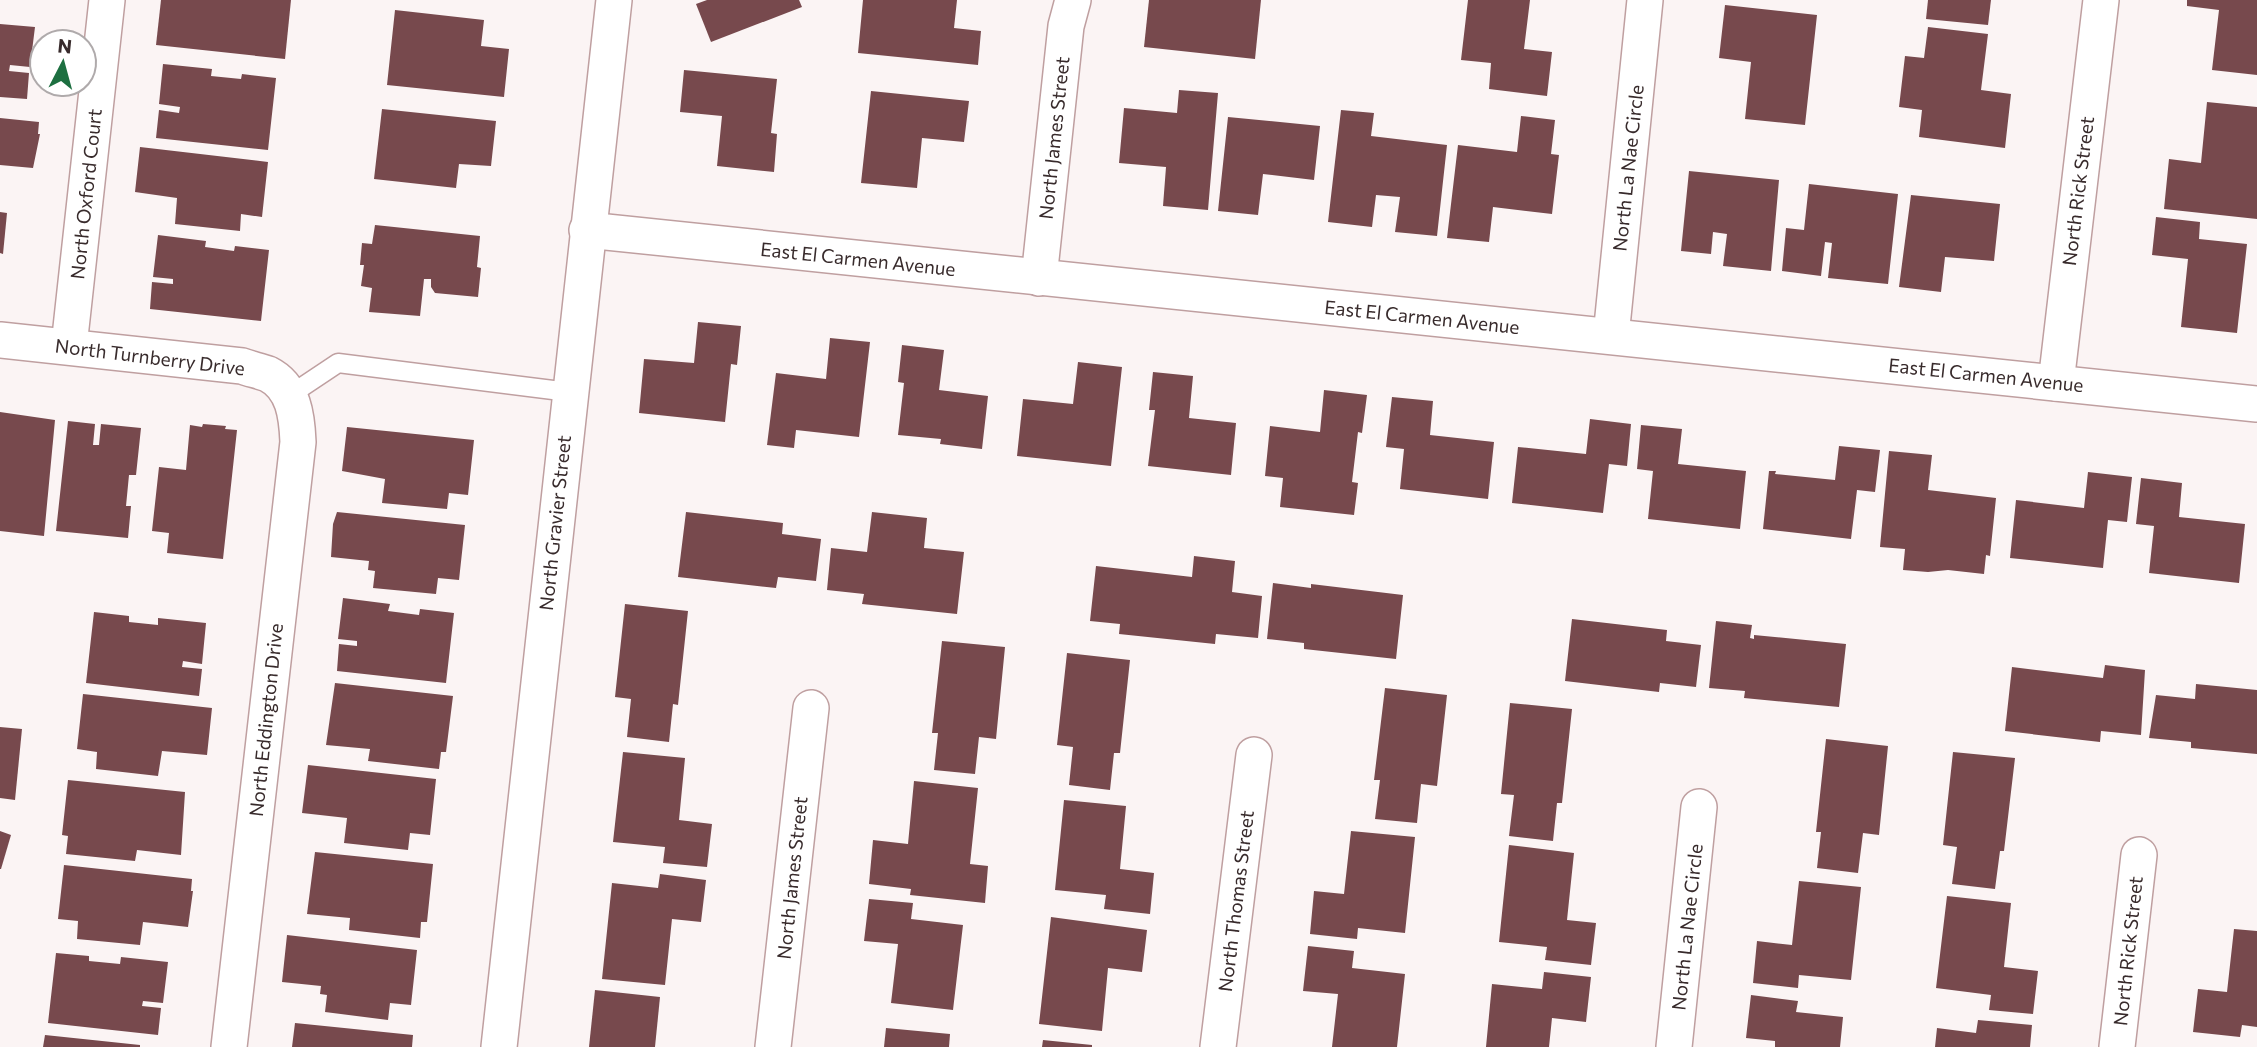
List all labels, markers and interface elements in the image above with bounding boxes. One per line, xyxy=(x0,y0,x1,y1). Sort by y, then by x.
north arrow xyxy=(28,28,98,98)
text: N xyxy=(57,33,73,58)
street label: North James Street xyxy=(1034,55,1074,221)
street label: North La Nae Circle xyxy=(1607,84,1648,252)
street label: North Oxford Court xyxy=(65,107,106,281)
street label: North Rick Street xyxy=(2057,115,2098,267)
street label: East El Carmen Avenue xyxy=(759,237,957,280)
street label: East El Carmen Avenue xyxy=(1323,295,1521,338)
street label: North Turnberry Drive xyxy=(54,333,246,380)
street label: East El Carmen Avenue xyxy=(1887,353,2085,396)
street label: North Gravier Street xyxy=(534,434,575,612)
street label: North Eddington Drive xyxy=(244,622,287,818)
street label: North James Street xyxy=(772,795,812,961)
street label: North Thomas Street xyxy=(1213,809,1258,993)
street label: North La Nae Circle xyxy=(1666,843,1707,1011)
street label: North Rick Street xyxy=(2108,875,2147,1027)

